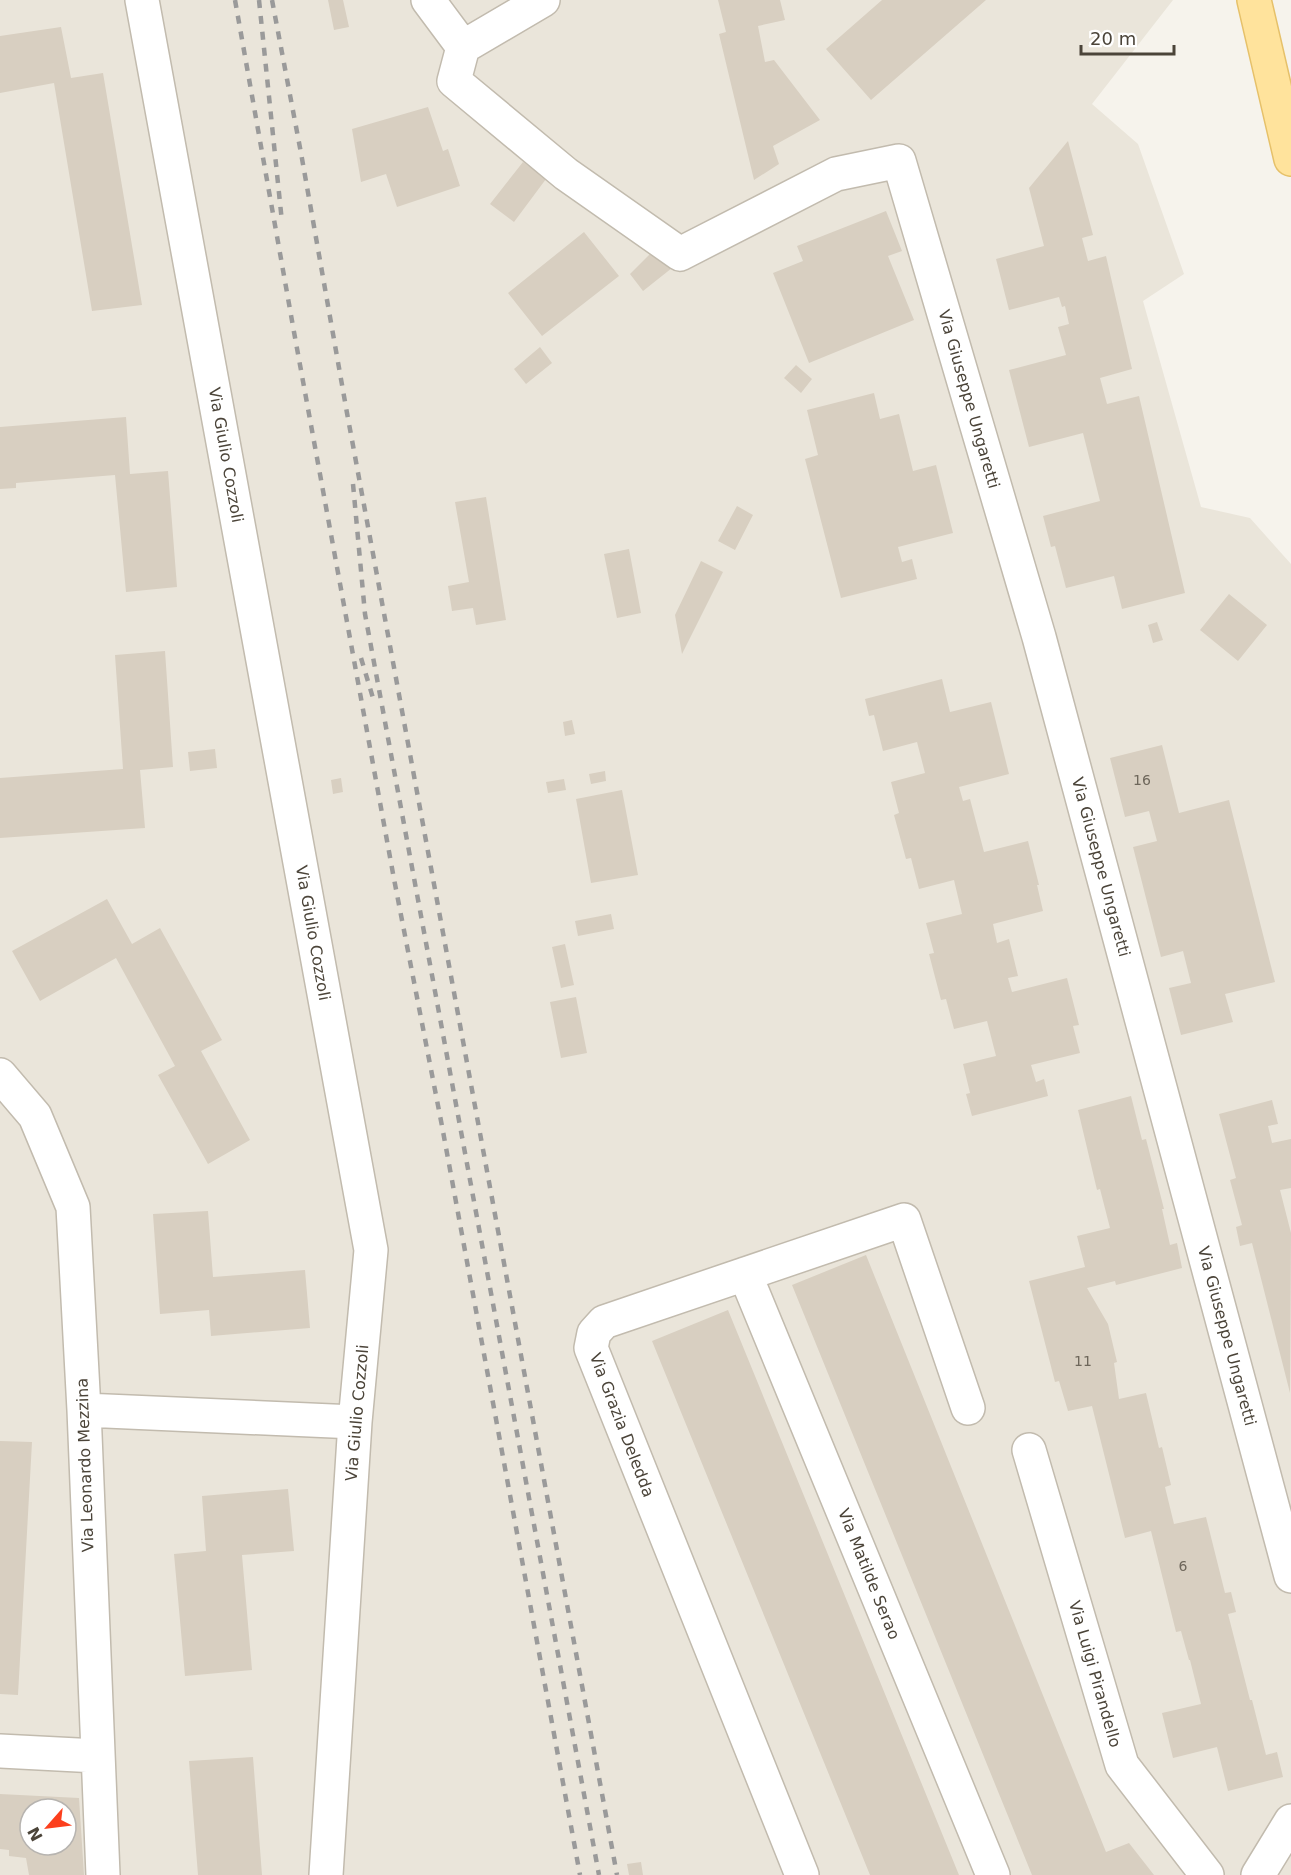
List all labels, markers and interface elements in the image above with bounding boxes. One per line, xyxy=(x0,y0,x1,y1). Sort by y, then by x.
scale bar xyxy=(1081,18,1174,56)
text: 20 m xyxy=(1090,28,1136,49)
street label: Via Giuseppe Ungaretti xyxy=(934,307,1004,491)
street label: Via Giulio Cozzoli xyxy=(205,386,247,524)
house number: 16 xyxy=(1133,772,1151,788)
street label: Via Giuseppe Ungaretti xyxy=(1068,775,1134,959)
street label: Via Giulio Cozzoli xyxy=(292,864,334,1002)
street label: Via Giuseppe Ungaretti xyxy=(1194,1244,1260,1428)
street label: Via Giulio Cozzoli xyxy=(342,1344,372,1482)
street label: Via Grazia Deledda xyxy=(586,1350,658,1500)
house number: 11 xyxy=(1074,1353,1092,1369)
street label: Via Leonardo Mezzina xyxy=(72,1378,98,1552)
street label: Via Matilde Serao xyxy=(834,1506,904,1642)
house number: 6 xyxy=(1179,1558,1188,1574)
street label: Via Luigi Pirandello xyxy=(1065,1598,1125,1750)
north arrow xyxy=(18,1797,78,1857)
text: N xyxy=(24,1823,47,1844)

